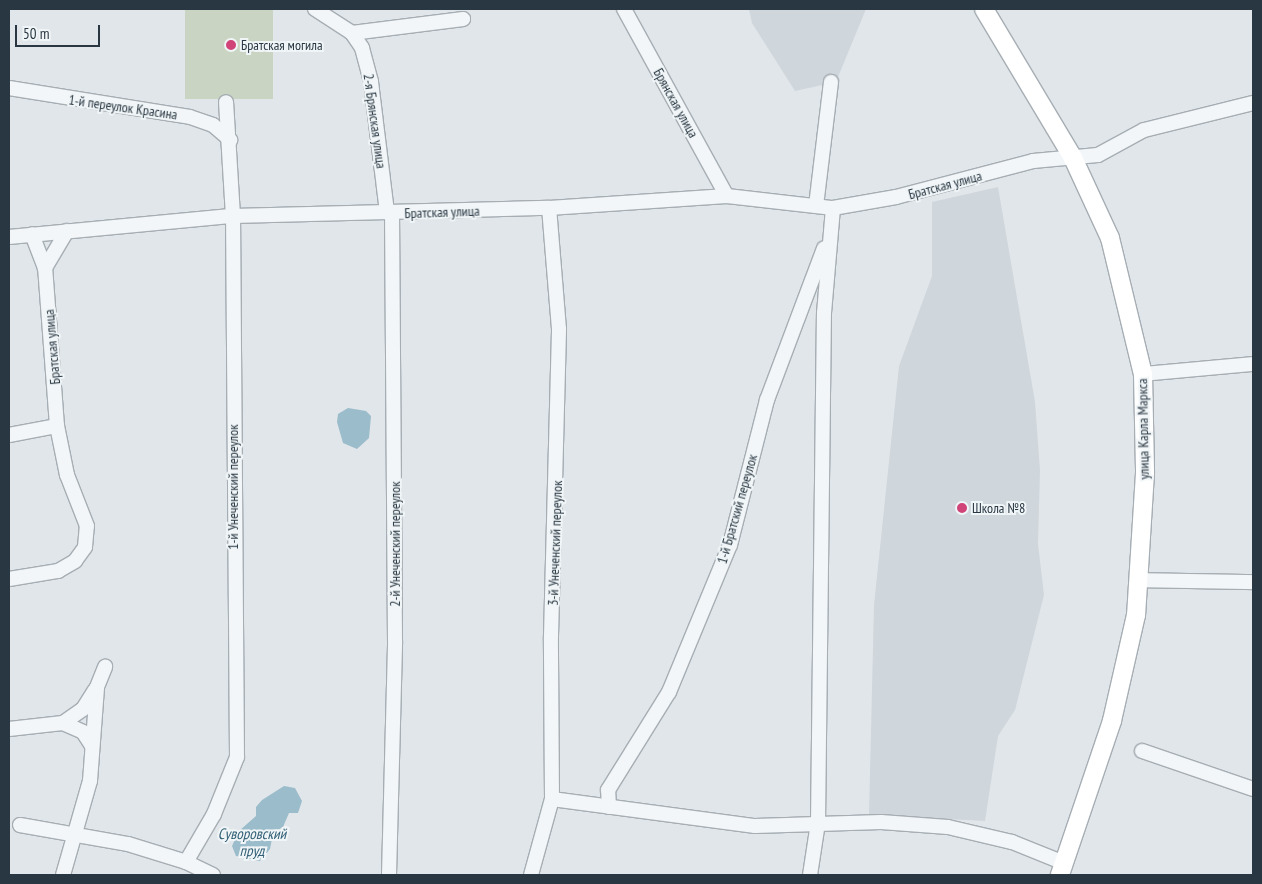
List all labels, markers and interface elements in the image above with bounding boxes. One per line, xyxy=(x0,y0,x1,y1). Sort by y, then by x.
scale bar xyxy=(18,15,102,47)
text: 50 m xyxy=(23,24,49,43)
place label: Братская могила xyxy=(241,37,323,53)
marker: Братская могила xyxy=(225,39,237,51)
street label: Брянская улица xyxy=(650,65,702,141)
street label: 2-я Брянская улица xyxy=(360,72,390,170)
street label: 1-й переулок Красина xyxy=(68,91,178,123)
street label: Братская улица xyxy=(906,167,984,203)
street label: Братская улица xyxy=(404,202,480,222)
street label: Братская улица xyxy=(40,309,64,385)
street label: улица Карла Маркса xyxy=(1134,378,1152,480)
street label: 1-й Унеченский переулок xyxy=(225,424,241,550)
street label: 1-й Братский переулок xyxy=(713,452,761,566)
street label: 3-й Унеченский переулок xyxy=(544,480,566,606)
street label: 2-й Унеченский переулок xyxy=(387,481,403,607)
place label: Школа №8 xyxy=(972,500,1025,516)
marker: Школа №8 xyxy=(956,502,968,514)
water label: Суворовский пруд xyxy=(218,824,286,859)

